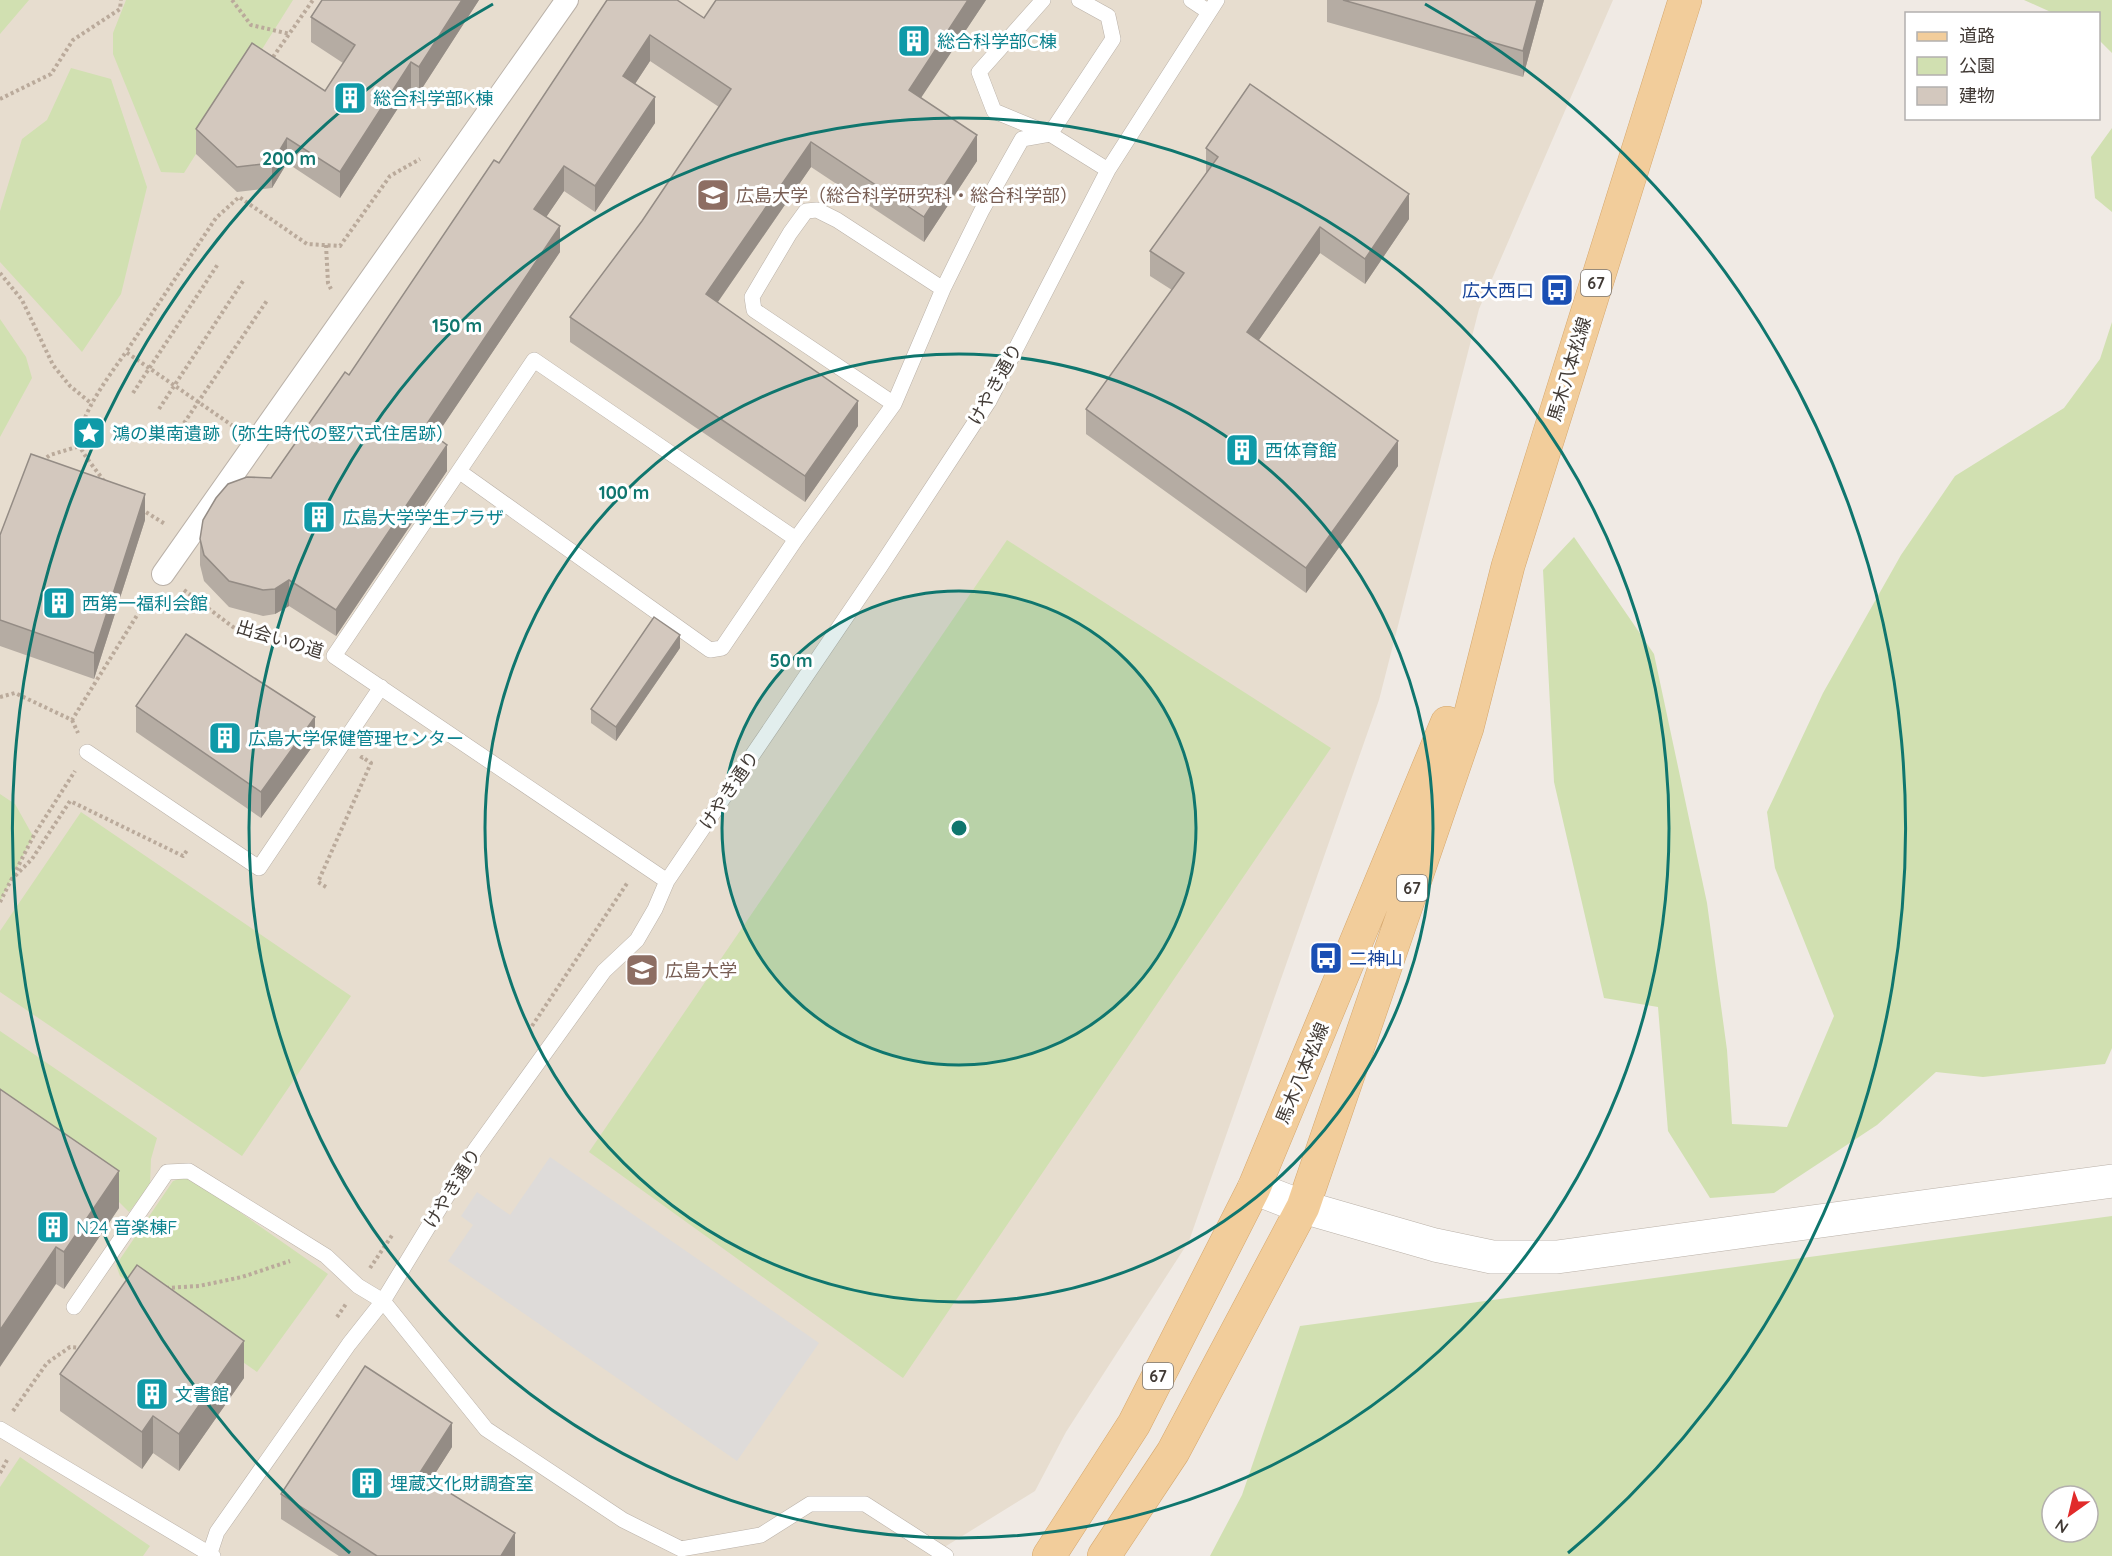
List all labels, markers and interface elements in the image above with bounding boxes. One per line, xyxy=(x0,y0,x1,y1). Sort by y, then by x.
legend xyxy=(1905,12,2100,120)
building icon: 総合科学部C棟 xyxy=(896,23,932,59)
text: 道路 xyxy=(1959,24,1995,47)
place label: 総合科学部C棟 xyxy=(937,30,1057,53)
text: 公園 xyxy=(1959,54,1995,77)
building icon: 総合科学部K棟 xyxy=(332,80,368,116)
text: 建物 xyxy=(1959,84,1995,107)
place label: 総合科学部K棟 xyxy=(373,87,493,110)
text: 200 m xyxy=(262,147,316,170)
school or university icon: 広島大学（総合科学研究科・総合科学部） xyxy=(695,177,731,213)
place label: 広島大学（総合科学研究科・総合科学部） xyxy=(736,184,1078,207)
road number: 67 xyxy=(1581,270,1611,296)
bus stop icon: 広大西口 xyxy=(1539,272,1575,308)
place label: 広大西口 xyxy=(1462,279,1534,302)
text: 150 m xyxy=(432,314,482,337)
street label: 馬木八本松線 xyxy=(1542,314,1596,424)
street label: けやき通り xyxy=(963,339,1027,429)
place icon: 鴻の巣南遺跡（弥生時代の竪穴式住居跡） xyxy=(71,415,107,451)
place label: 鴻の巣南遺跡（弥生時代の竪穴式住居跡） xyxy=(112,422,454,445)
building icon: 西体育館 xyxy=(1224,432,1260,468)
place label: 西体育館 xyxy=(1265,439,1337,462)
text: 100 m xyxy=(599,481,649,504)
building icon: 広島大学学生プラザ xyxy=(301,499,337,535)
place label: 広島大学学生プラザ xyxy=(342,506,504,529)
building icon: 西第一福利会館 xyxy=(41,585,77,621)
place label: 西第一福利会館 xyxy=(82,592,208,615)
street label: 出会いの道 xyxy=(234,615,326,663)
text: 50 m xyxy=(769,649,813,672)
building icon: 広島大学保健管理センター xyxy=(207,720,243,756)
place label: 広島大学保健管理センター xyxy=(248,727,464,750)
street label: けやき通り xyxy=(694,746,764,834)
centre of rings xyxy=(949,818,969,838)
road number: 67 xyxy=(1397,875,1427,901)
bus stop icon: 二神山 xyxy=(1308,940,1344,976)
place label: 二神山 xyxy=(1349,947,1403,970)
school or university icon: 広島大学 xyxy=(624,952,660,988)
place label: 広島大学 xyxy=(665,959,737,982)
street label: 馬木八本松線 xyxy=(1270,1019,1334,1127)
street label: けやき通り xyxy=(418,1144,486,1232)
building icon: N24 音楽棟F xyxy=(35,1209,71,1245)
place label: N24 音楽棟F xyxy=(76,1216,177,1239)
road number: 67 xyxy=(1143,1363,1173,1389)
building icon: 文書館 xyxy=(134,1376,170,1412)
place label: 文書館 xyxy=(175,1383,229,1406)
building icon: 埋蔵文化財調査室 xyxy=(349,1465,385,1501)
place label: 埋蔵文化財調査室 xyxy=(390,1472,534,1495)
north arrow xyxy=(2040,1484,2100,1544)
text: N xyxy=(2051,1515,2072,1538)

